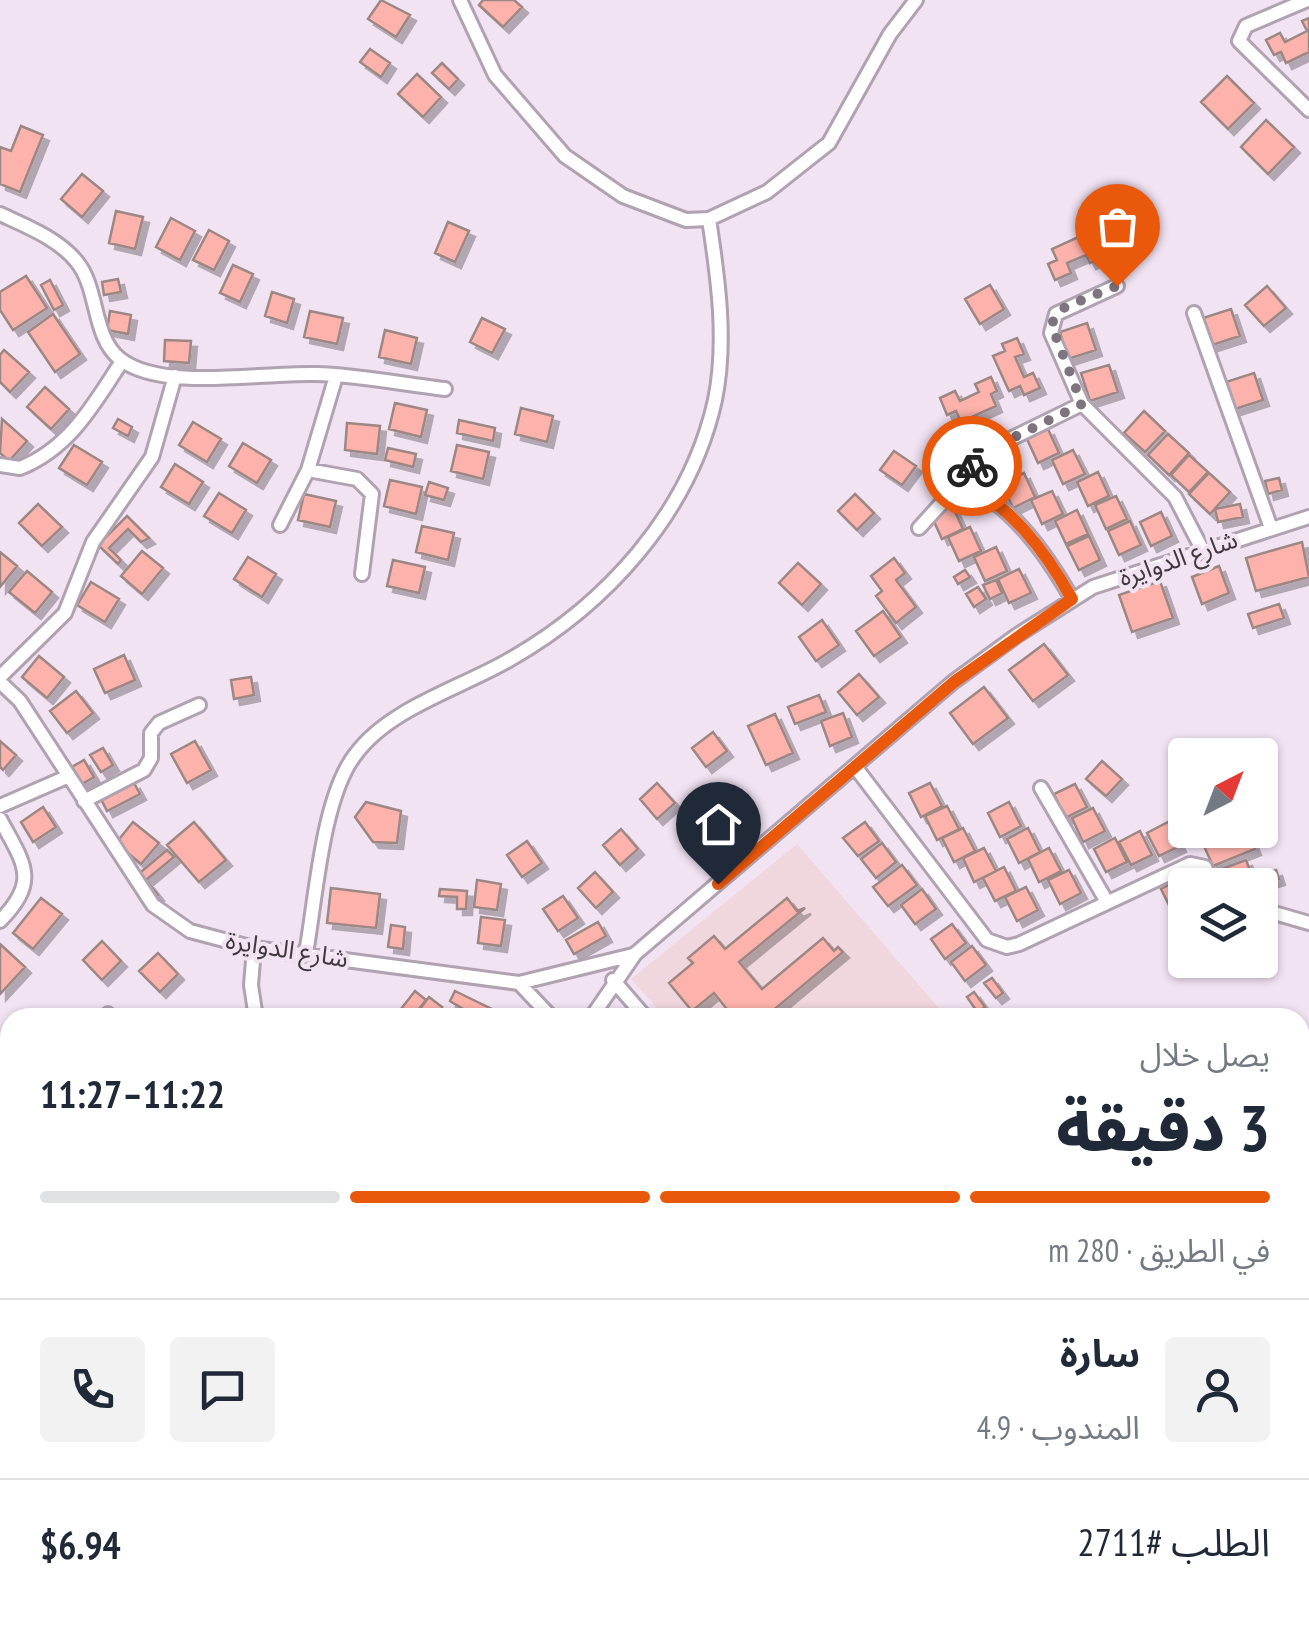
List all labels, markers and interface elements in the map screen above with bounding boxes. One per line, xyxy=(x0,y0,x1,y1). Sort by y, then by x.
pin xyxy=(1075,184,1160,287)
icon: bag xyxy=(1090,199,1145,254)
courier xyxy=(922,416,1022,516)
icon: bike xyxy=(945,439,1000,494)
street label: شارع الدوايرة xyxy=(1114,523,1243,596)
north arrow xyxy=(1168,738,1278,848)
map controls xyxy=(1168,738,1278,978)
pin xyxy=(676,782,761,885)
icon: home xyxy=(691,797,746,852)
button: layers xyxy=(1168,868,1278,978)
street label: شارع الدوايرة xyxy=(223,924,350,977)
text: يصل خلال xyxy=(1140,1033,1270,1075)
text: 11:22–11:27 xyxy=(40,1069,225,1118)
text: 3 دقيقة xyxy=(1056,1085,1270,1169)
text: في الطريق · 280 m xyxy=(1048,1229,1270,1271)
text: سارة xyxy=(1060,1328,1140,1377)
button: phone xyxy=(40,1337,145,1442)
button: chat xyxy=(170,1337,275,1442)
button: person xyxy=(1165,1337,1270,1442)
text: المندوب · 4.9 xyxy=(977,1406,1140,1448)
text: الطلب #2711 xyxy=(1078,1517,1270,1566)
text: $6.94 xyxy=(40,1520,121,1569)

